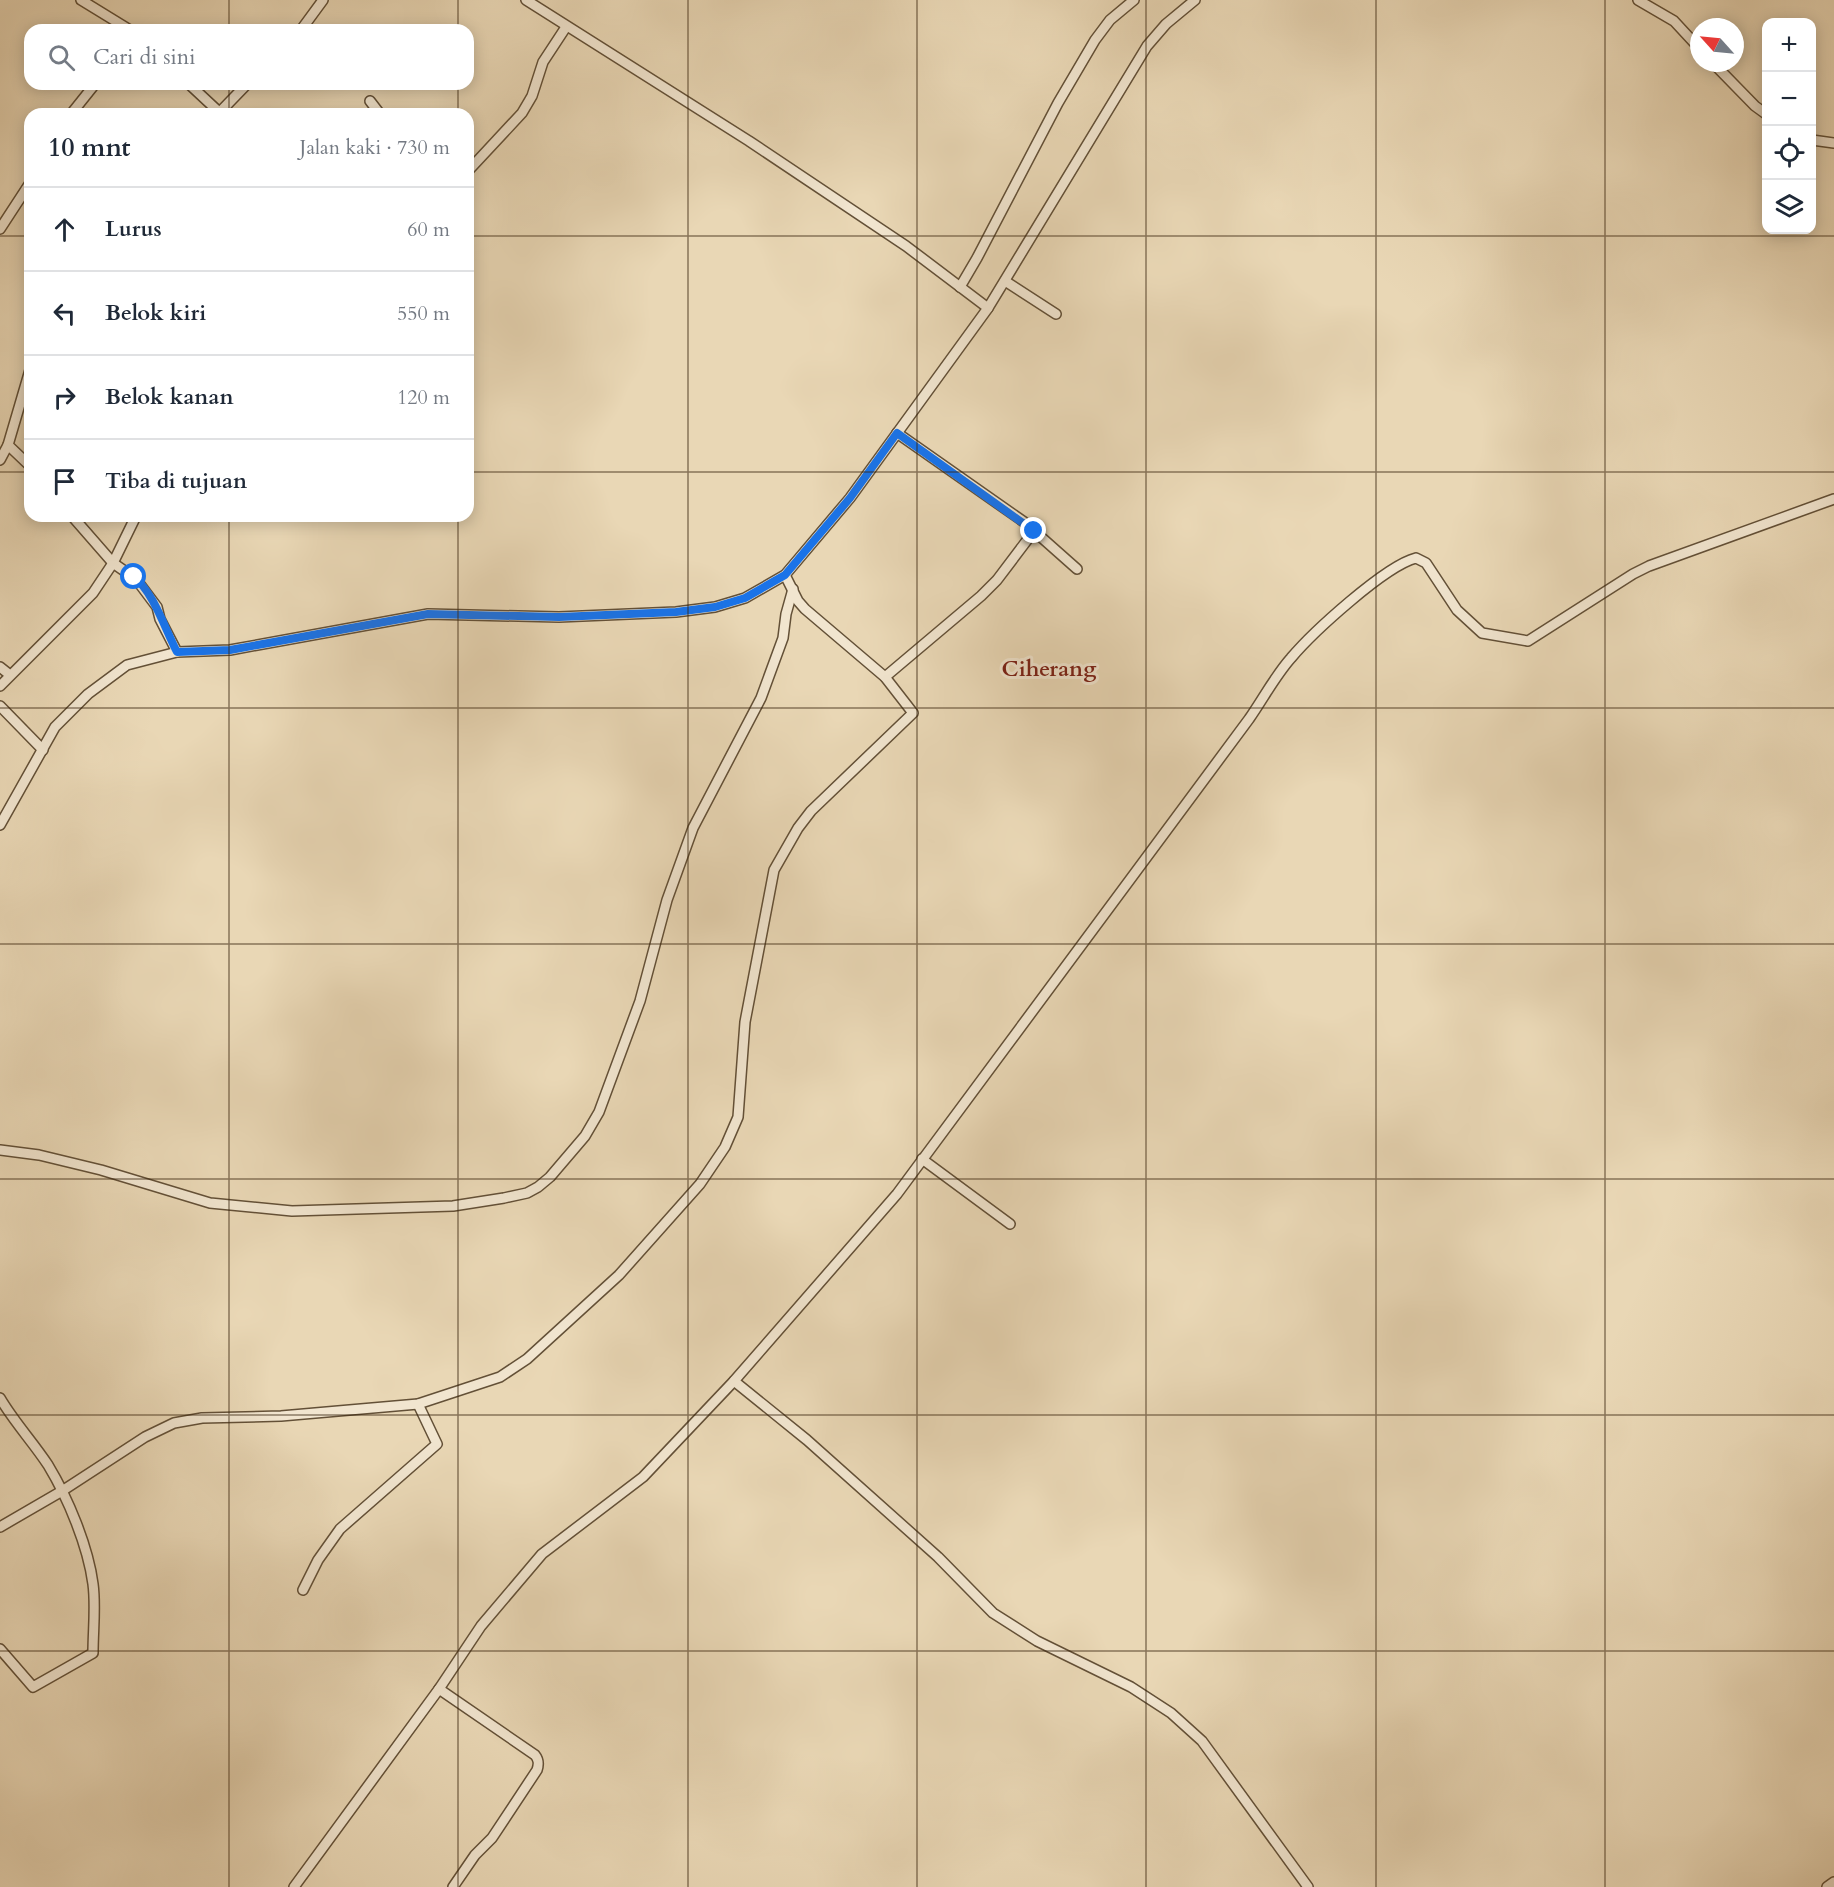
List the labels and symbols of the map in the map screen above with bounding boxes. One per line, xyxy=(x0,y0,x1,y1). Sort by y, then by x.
north arrow xyxy=(1690,18,1744,72)
route end xyxy=(1020,517,1046,543)
route start xyxy=(120,563,146,589)
district label: Ciherang xyxy=(1002,654,1097,684)

